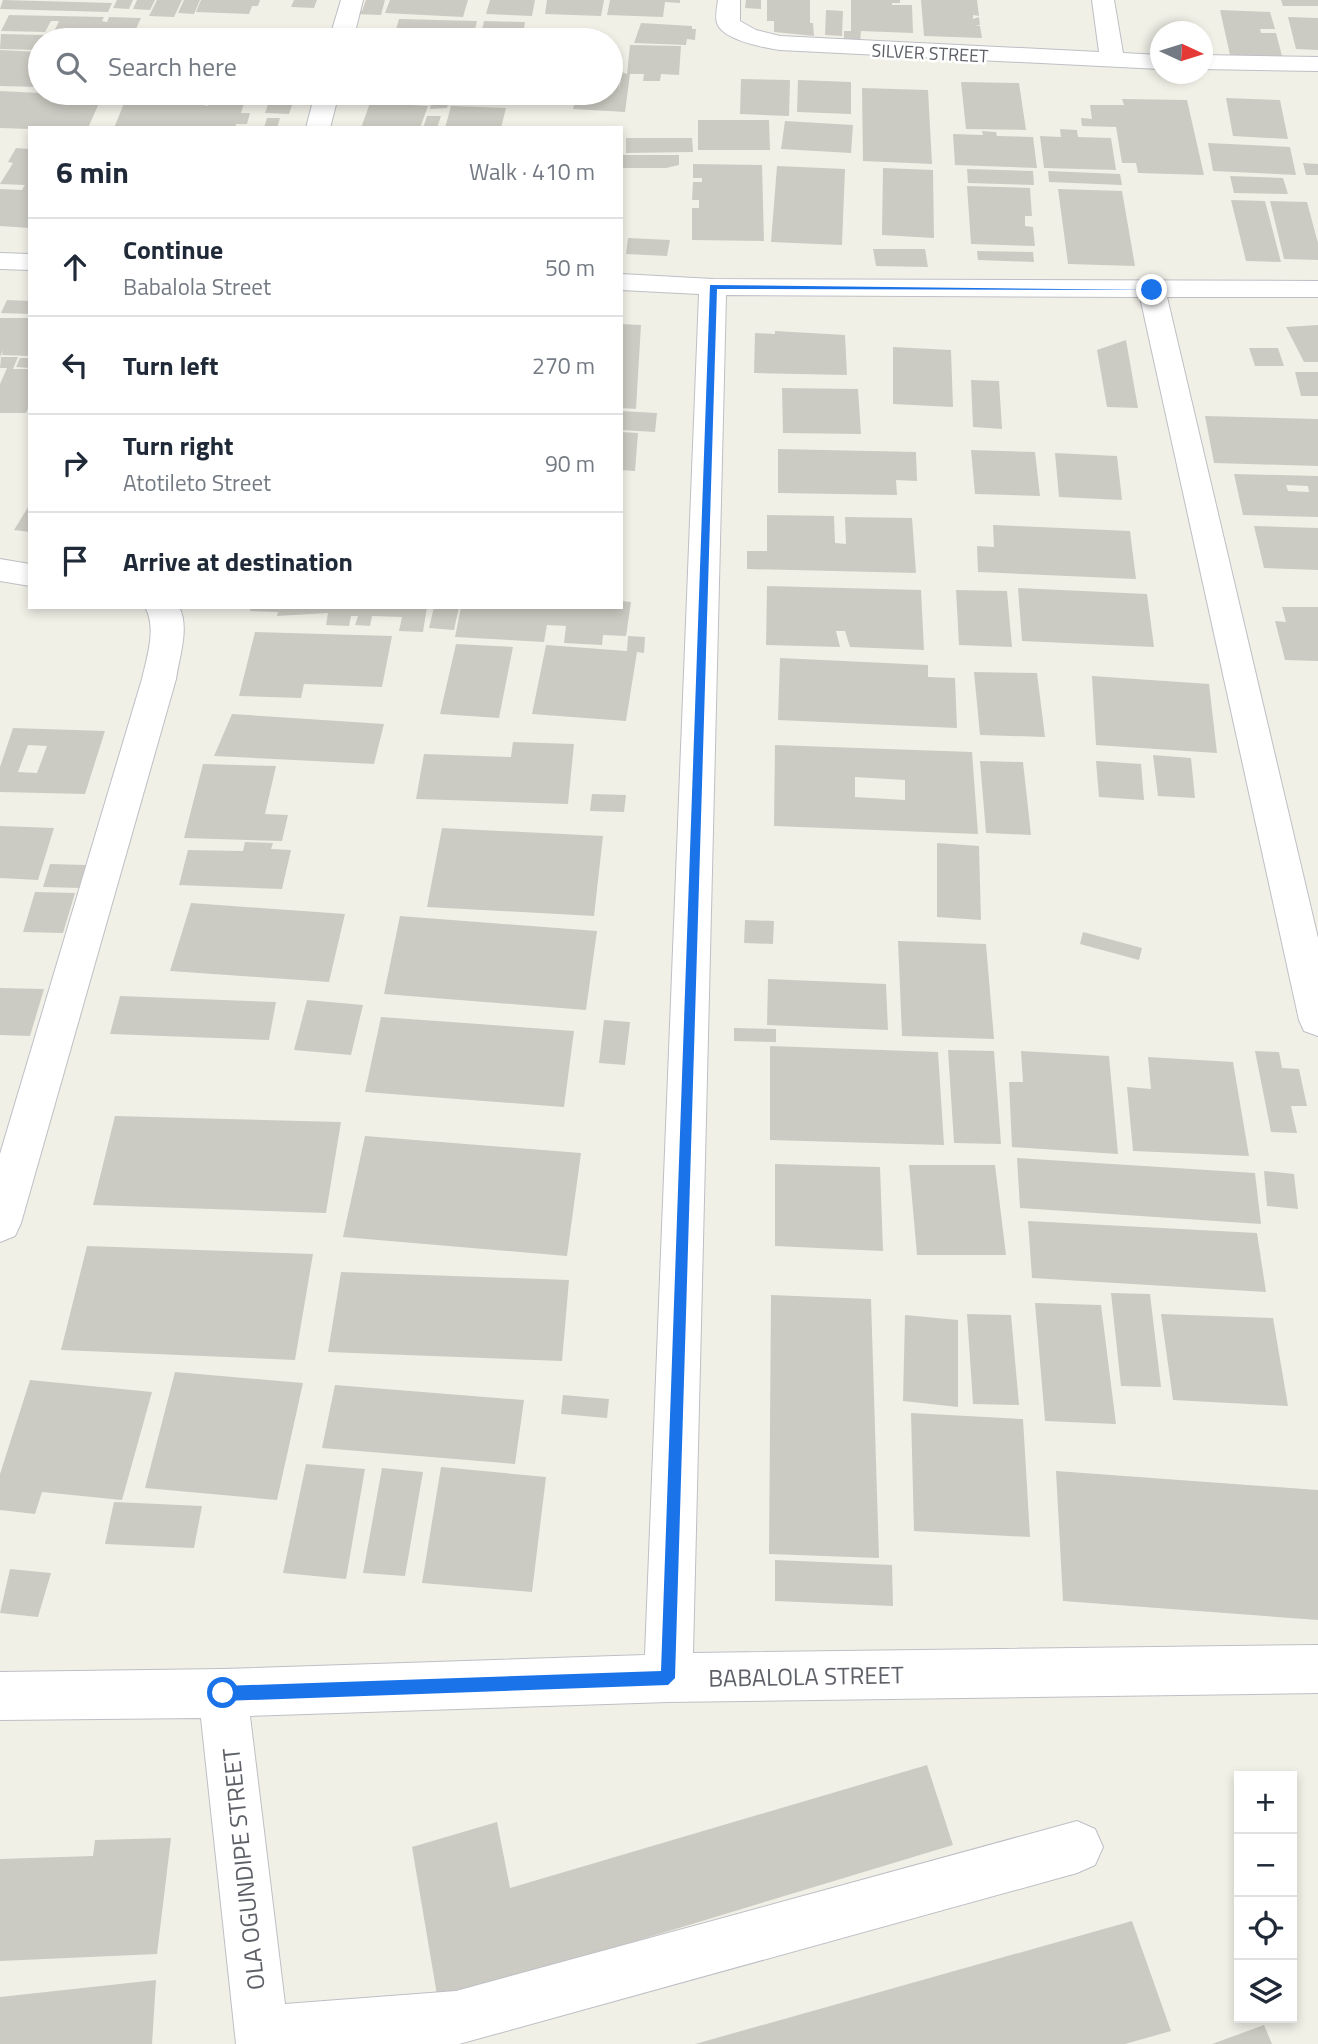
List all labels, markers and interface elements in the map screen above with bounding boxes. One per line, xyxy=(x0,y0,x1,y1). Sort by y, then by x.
north arrow xyxy=(1150,21,1213,84)
search box xyxy=(28,28,623,105)
street label: SILVER STREET xyxy=(871,36,990,70)
text: Search here xyxy=(108,47,237,86)
icon: search xyxy=(52,48,90,86)
text: 6 min xyxy=(56,149,129,195)
text: Walk · 410 m xyxy=(469,154,595,189)
text: Continue xyxy=(123,230,223,269)
icon: ahead xyxy=(56,248,94,286)
text: 50 m xyxy=(545,250,595,285)
text: Babalola Street xyxy=(123,269,271,304)
route end xyxy=(1136,274,1167,305)
icon: left xyxy=(56,346,94,384)
text: Turn left xyxy=(123,346,218,385)
text: 270 m xyxy=(532,348,595,383)
text: Turn right xyxy=(123,426,234,465)
icon: right xyxy=(56,444,94,482)
text: 90 m xyxy=(545,446,595,481)
text: Atotileto Street xyxy=(123,465,271,500)
icon: arrive xyxy=(56,542,94,580)
text: Arrive at destination xyxy=(123,542,353,581)
street label: BABALOLA STREET xyxy=(708,1656,904,1696)
route start xyxy=(207,1677,238,1708)
street label: OLA OGUNDIPE STREET xyxy=(212,1746,274,1992)
map controls xyxy=(1234,1771,1297,2023)
button: + xyxy=(1234,1771,1297,1834)
button: − xyxy=(1234,1834,1297,1897)
button: locate xyxy=(1234,1897,1297,1960)
button: layers xyxy=(1234,1960,1297,2023)

